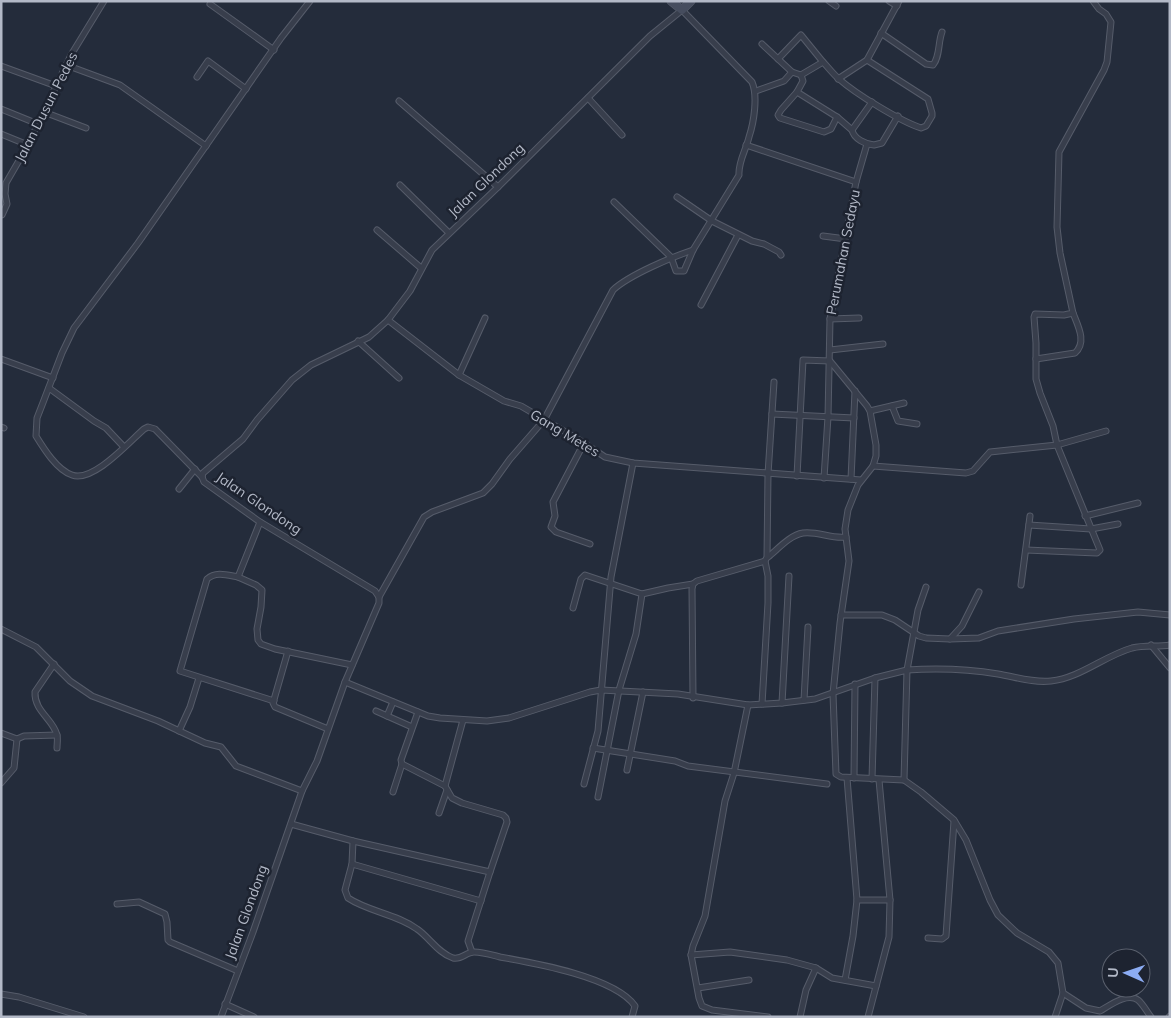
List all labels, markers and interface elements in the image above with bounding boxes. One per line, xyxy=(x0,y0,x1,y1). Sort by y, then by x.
street label: Jalan Dusun Pedes xyxy=(10,49,82,165)
street label: Jalan Glondong xyxy=(444,139,528,221)
street label: Perumahan Sedayu xyxy=(822,188,864,316)
street label: Gang Metes xyxy=(527,405,603,461)
street label: Jalan Glondong xyxy=(213,468,305,538)
street label: Jalan Glondong xyxy=(221,862,271,962)
north arrow xyxy=(1101,948,1151,998)
text: U xyxy=(1104,967,1122,978)

